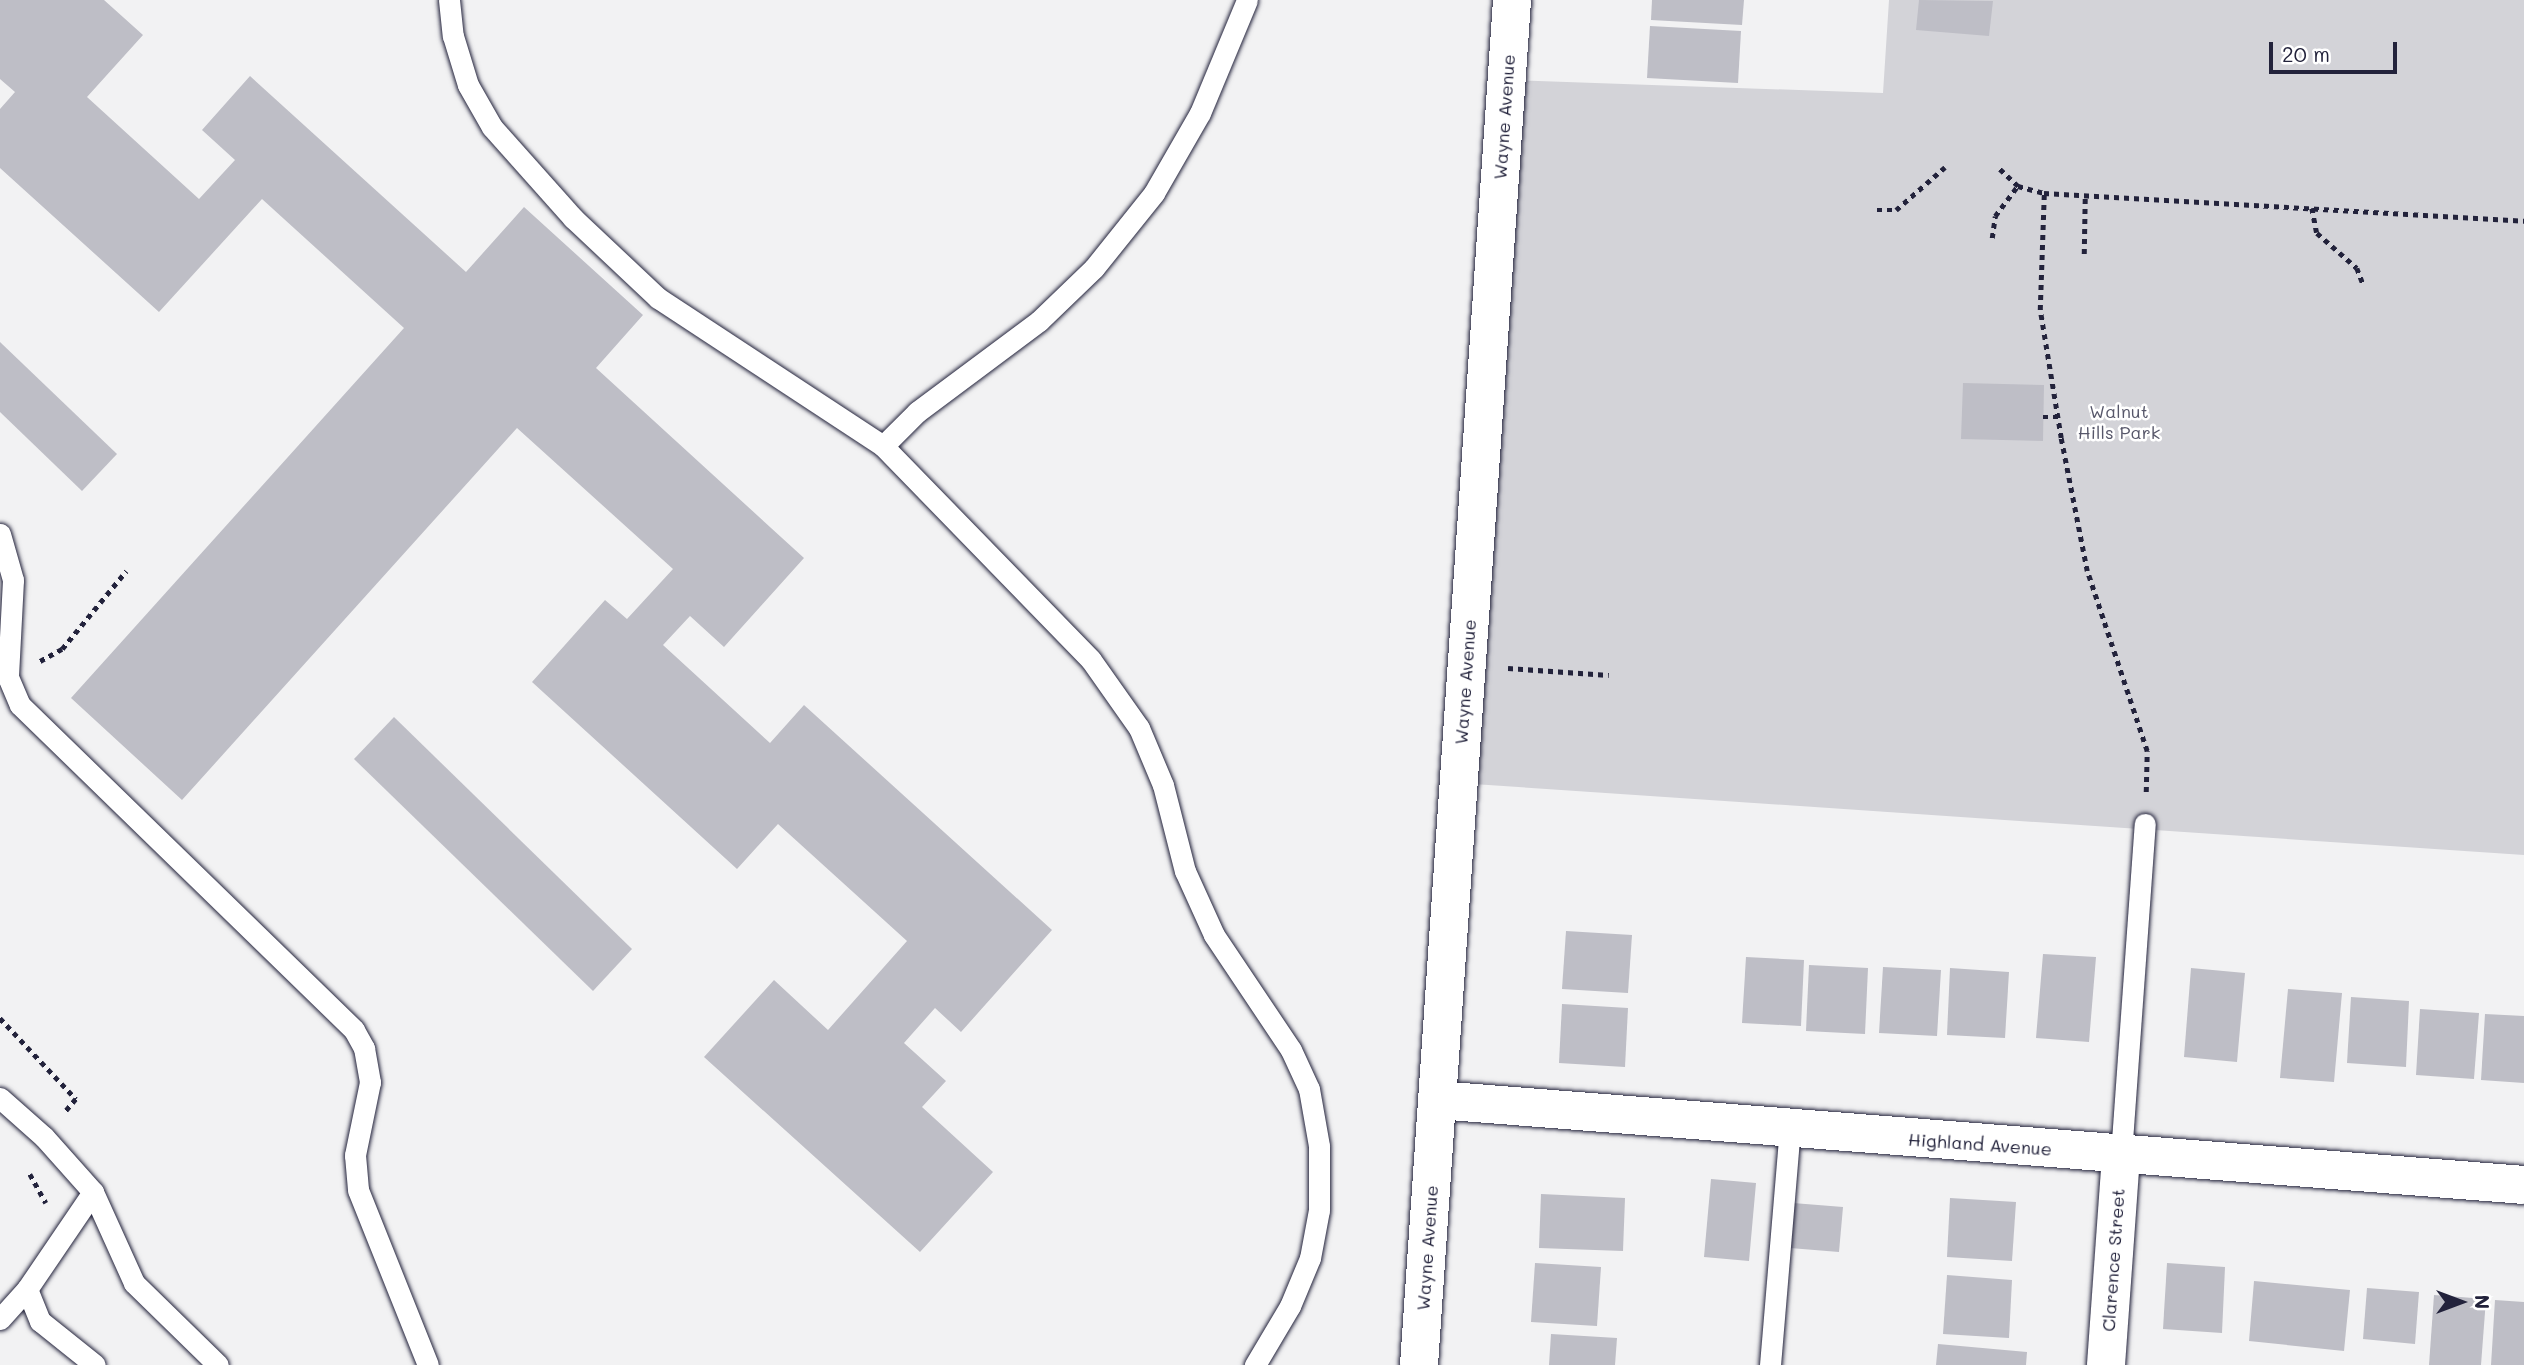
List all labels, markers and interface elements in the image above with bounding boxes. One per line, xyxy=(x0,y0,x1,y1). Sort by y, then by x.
scale bar xyxy=(2272,28,2400,72)
text: 20 m xyxy=(2282,40,2330,67)
street label: Wayne Avenue xyxy=(1489,54,1519,180)
park label: Walnut Hills Park xyxy=(2078,401,2160,444)
street label: Wayne Avenue xyxy=(1450,619,1480,745)
street label: Highland Avenue xyxy=(1907,1128,2053,1160)
street label: Wayne Avenue xyxy=(1412,1185,1442,1311)
street label: Clarence Street xyxy=(2097,1188,2129,1332)
north arrow xyxy=(2426,1267,2496,1337)
text: N xyxy=(2470,1295,2495,1309)

